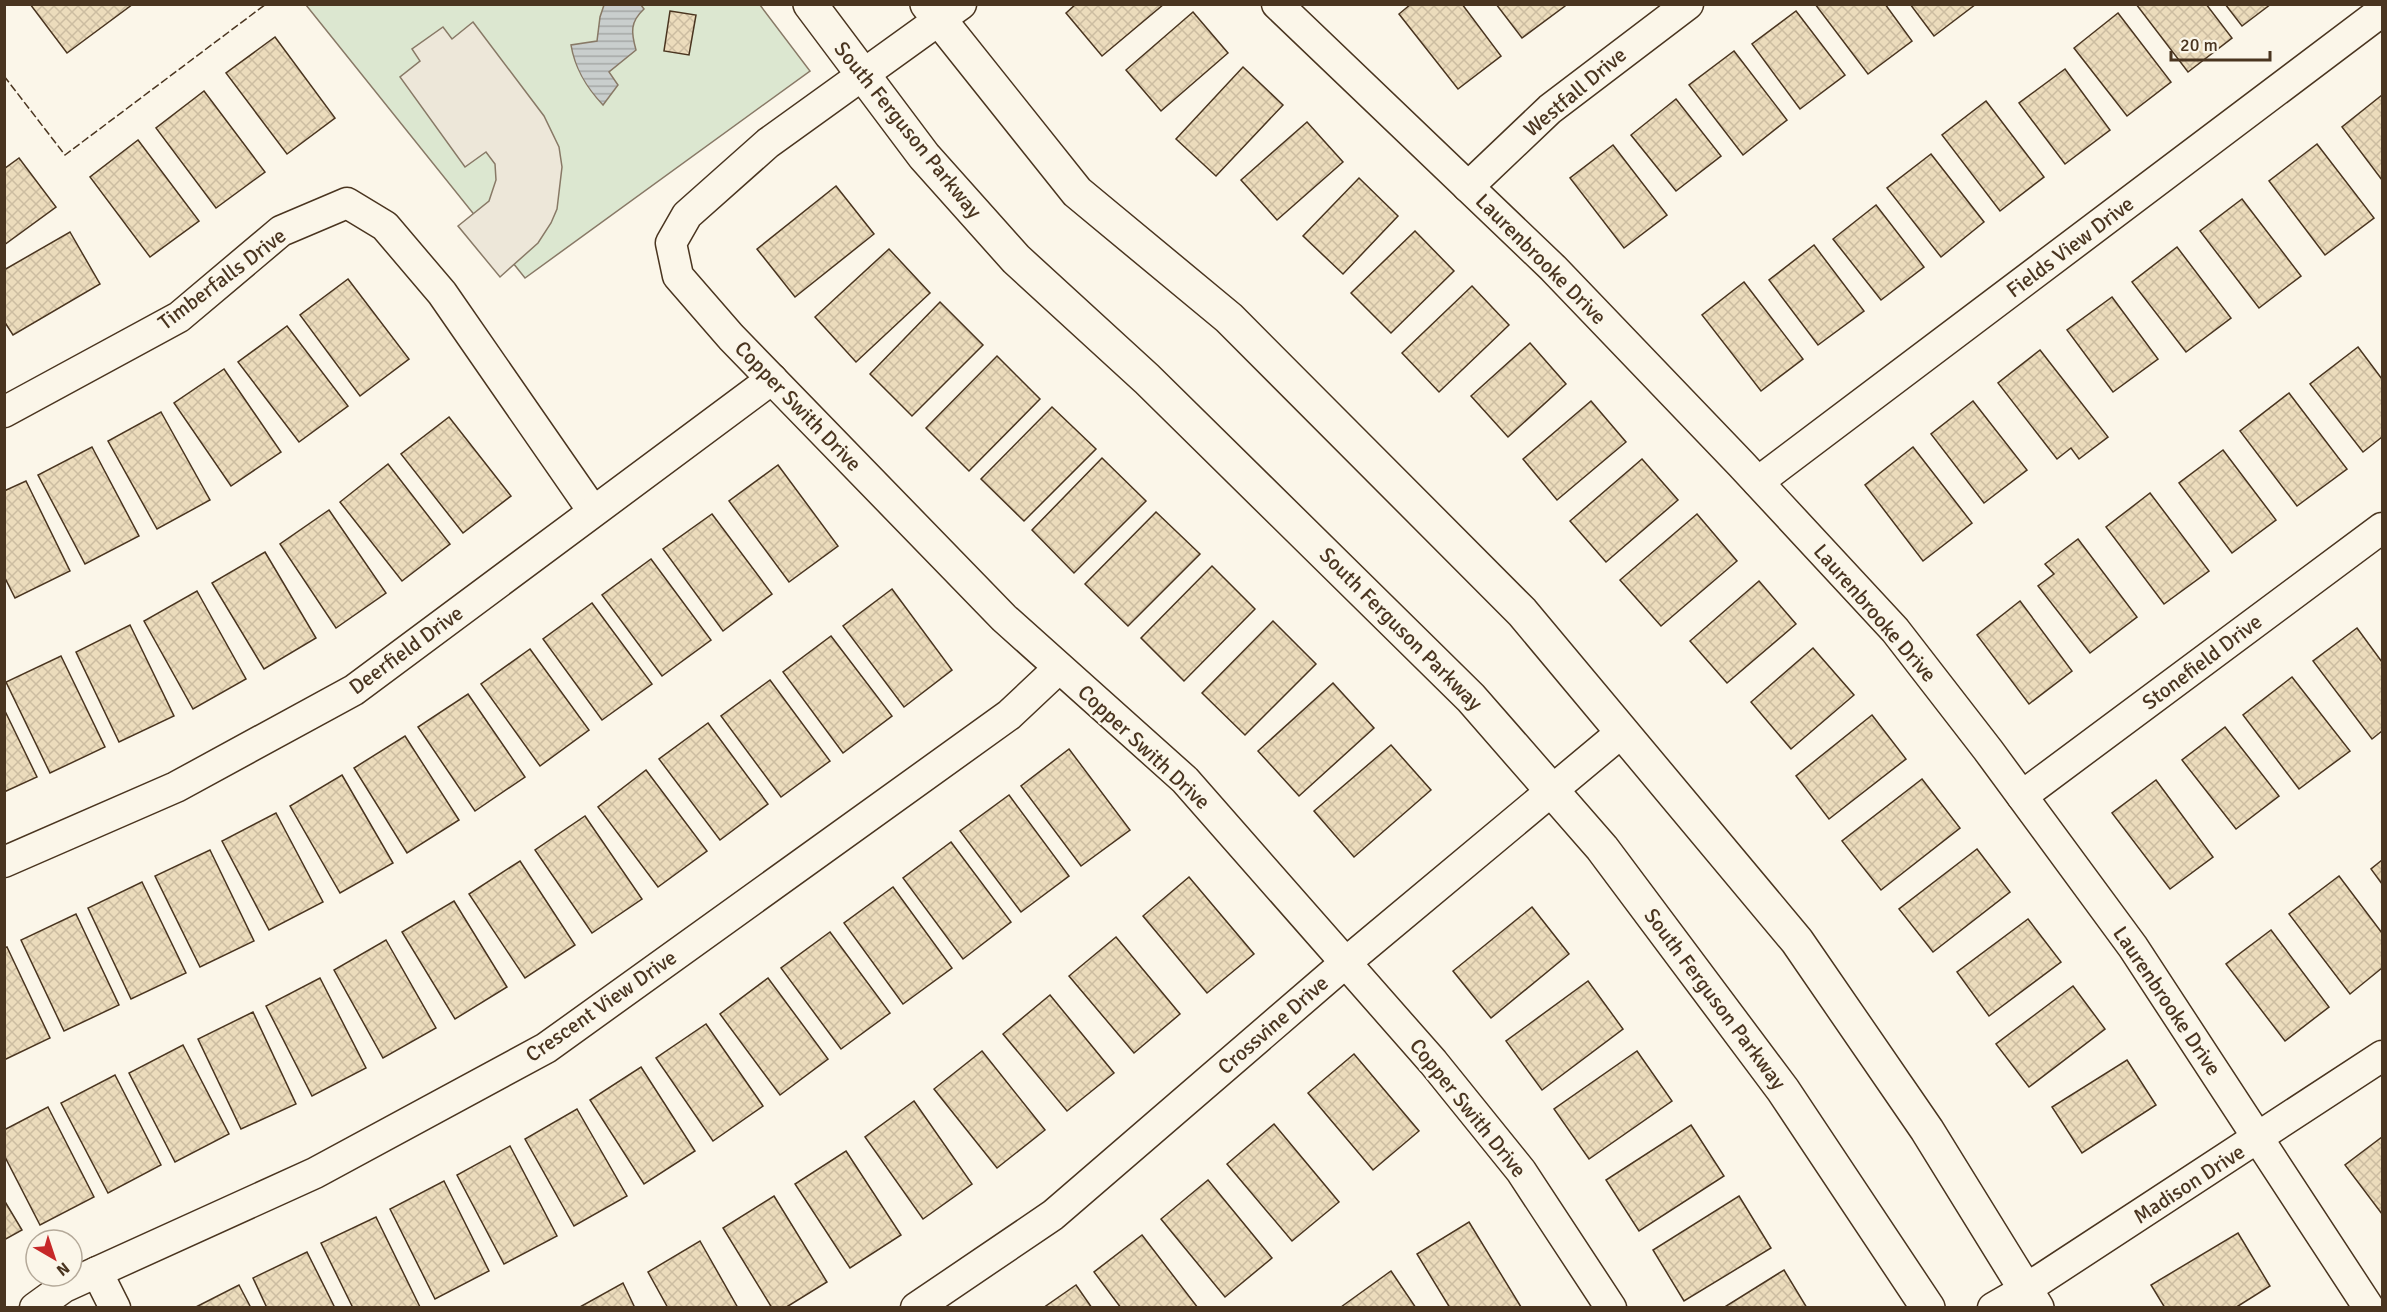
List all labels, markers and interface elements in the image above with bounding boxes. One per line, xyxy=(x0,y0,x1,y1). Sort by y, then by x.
scale bar xyxy=(2171,24,2270,62)
text: 20 m xyxy=(2180,34,2218,56)
street label: South Ferguson Parkway xyxy=(829,36,987,224)
street label: Westfall Drive xyxy=(1518,42,1632,142)
street label: Laurenbrooke Drive xyxy=(1470,188,1612,330)
street label: Fields View Drive xyxy=(2001,191,2139,303)
street label: Timberfalls Drive xyxy=(153,222,291,336)
street label: Copper Swith Drive xyxy=(729,335,867,477)
street label: Laurenbrooke Drive xyxy=(1808,539,1942,687)
street label: South Ferguson Parkway xyxy=(1314,542,1488,716)
street label: Deerfield Drive xyxy=(344,600,468,700)
street label: Stonefield Drive xyxy=(2137,609,2267,715)
street label: Copper Swith Drive xyxy=(1073,679,1215,815)
street label: South Ferguson Parkway xyxy=(1638,903,1792,1095)
street label: Laurenbrooke Drive xyxy=(2107,921,2227,1081)
street label: Crescent View Drive xyxy=(521,944,681,1068)
street label: Crossvine Drive xyxy=(1212,970,1334,1080)
street label: Copper Swith Drive xyxy=(1404,1033,1532,1183)
street label: Madison Drive xyxy=(2128,1138,2250,1230)
north arrow xyxy=(24,1228,84,1288)
text: N xyxy=(52,1258,73,1280)

